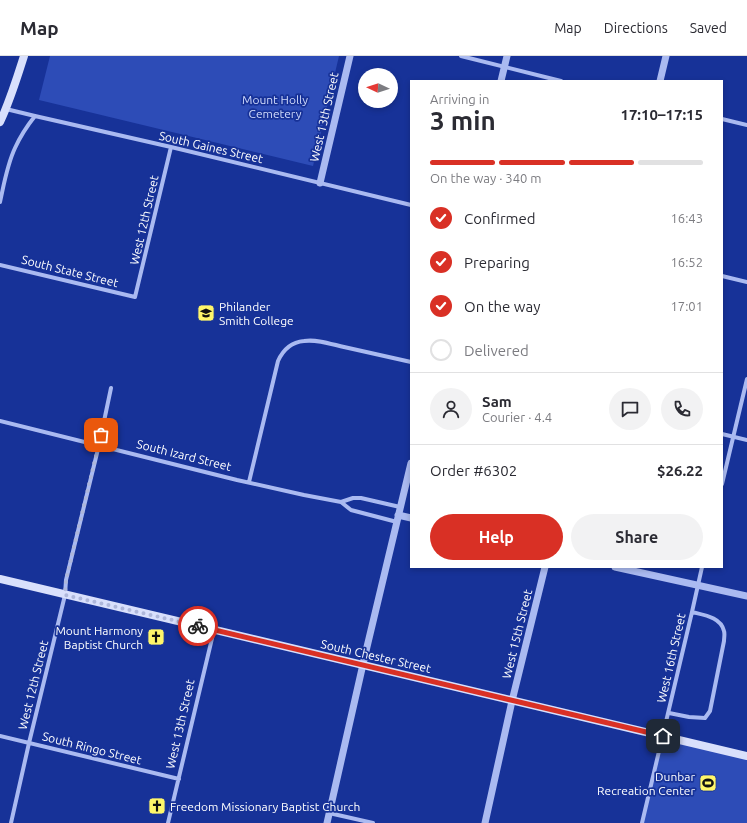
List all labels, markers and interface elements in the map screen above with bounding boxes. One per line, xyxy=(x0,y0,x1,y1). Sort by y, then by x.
text: Map xyxy=(20,17,59,39)
text: Map xyxy=(554,20,582,36)
text: Directions xyxy=(604,20,668,36)
text: Saved xyxy=(690,20,727,36)
north arrow xyxy=(358,68,398,108)
map controls xyxy=(358,68,398,108)
street label: West 13th Street xyxy=(307,71,341,163)
text: Arriving in xyxy=(430,92,489,106)
park label: Mount Holly Cemetery xyxy=(242,93,308,120)
text: 3 min xyxy=(430,106,496,135)
text: 17:10–17:15 xyxy=(620,106,703,123)
street label: South Gaines Street xyxy=(158,129,265,165)
text: On the way · 340 m xyxy=(430,171,542,185)
street label: West 12th Street xyxy=(127,174,161,266)
icon: check xyxy=(430,207,452,229)
text: Confirmed xyxy=(464,210,536,227)
text: 16:43 xyxy=(670,211,703,225)
icon: check xyxy=(430,251,452,273)
street label: South State Street xyxy=(20,253,120,289)
text: Preparing xyxy=(464,254,530,271)
text: 16:52 xyxy=(670,255,703,269)
icon: check xyxy=(430,295,452,317)
text: On the way xyxy=(464,298,540,315)
text: 17:01 xyxy=(670,299,703,313)
place label: Philander Smith College xyxy=(219,300,294,327)
school or university icon: Philander Smith College xyxy=(196,303,216,323)
text: Delivered xyxy=(464,342,529,359)
button: person xyxy=(430,388,472,430)
button: chat xyxy=(609,388,651,430)
button: phone xyxy=(661,388,703,430)
text: Sam xyxy=(482,393,512,410)
text: Courier · 4.4 xyxy=(482,410,552,424)
pin xyxy=(84,418,118,452)
icon: bag xyxy=(90,424,112,446)
street label: South Izard Street xyxy=(135,437,233,473)
text: Order #6302 xyxy=(430,462,517,479)
text: $26.22 xyxy=(657,462,703,479)
button: Help xyxy=(430,514,563,560)
button: Share xyxy=(571,514,703,560)
street label: West 15th Street xyxy=(500,588,534,680)
courier xyxy=(178,606,218,646)
street label: West 16th Street xyxy=(654,612,688,704)
icon: bike xyxy=(187,615,209,637)
place label: Mount Harmony Baptist Church xyxy=(55,624,143,651)
church icon: Mount Harmony Baptist Church xyxy=(146,627,166,647)
street label: South Chester Street xyxy=(320,637,433,675)
street label: West 12th Street xyxy=(16,639,50,731)
street label: West 13th Street xyxy=(163,678,197,770)
pin xyxy=(646,719,680,753)
icon: home xyxy=(652,725,674,747)
street label: South Ringo Street xyxy=(41,729,143,767)
place label: Dunbar Recreation Center xyxy=(597,770,695,797)
sports icon: Dunbar Recreation Center xyxy=(698,773,718,793)
church icon: Freedom Missionary Baptist Church xyxy=(147,796,167,816)
place label: Freedom Missionary Baptist Church xyxy=(170,800,360,813)

